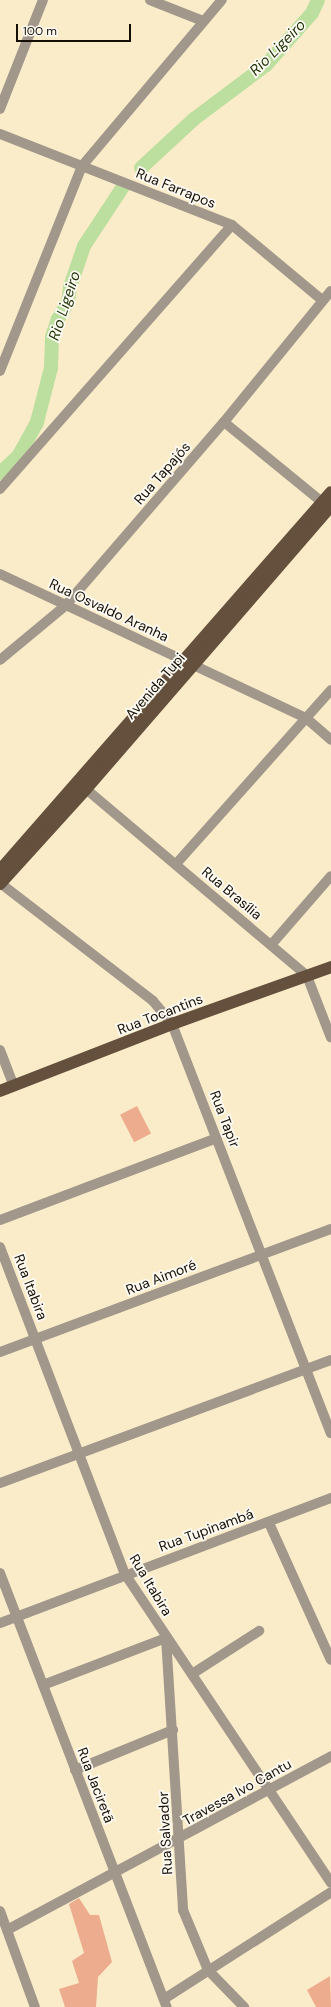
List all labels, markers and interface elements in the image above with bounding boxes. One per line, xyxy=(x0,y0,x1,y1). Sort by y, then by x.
scale bar xyxy=(18,16,133,42)
water label: Rio Ligeiro xyxy=(246,16,310,80)
text: 100 m xyxy=(23,23,57,39)
street label: Rua Farrapos xyxy=(134,164,218,212)
water label: Rio Ligeiro xyxy=(45,269,85,343)
street label: Rua Tapajós xyxy=(130,438,194,508)
street label: Rua Osvaldo Aranha xyxy=(47,575,171,645)
street label: Avenida Tupi xyxy=(122,649,188,723)
street label: Rua Brasília xyxy=(199,863,265,923)
street label: Rua Tocantins xyxy=(115,990,205,1038)
street label: Rua Tapir xyxy=(207,1088,243,1150)
street label: Rua Itabira xyxy=(11,1252,51,1322)
street label: Rua Aimoré xyxy=(123,1256,199,1298)
street label: Rua Tupinambá xyxy=(156,1505,256,1555)
street label: Rua Itabira xyxy=(126,1551,176,1619)
street label: Rua Jaciretã xyxy=(74,1745,118,1825)
street label: Travessa Ivo Cantu xyxy=(180,1755,294,1829)
street label: Rua Salvador xyxy=(154,1791,176,1875)

